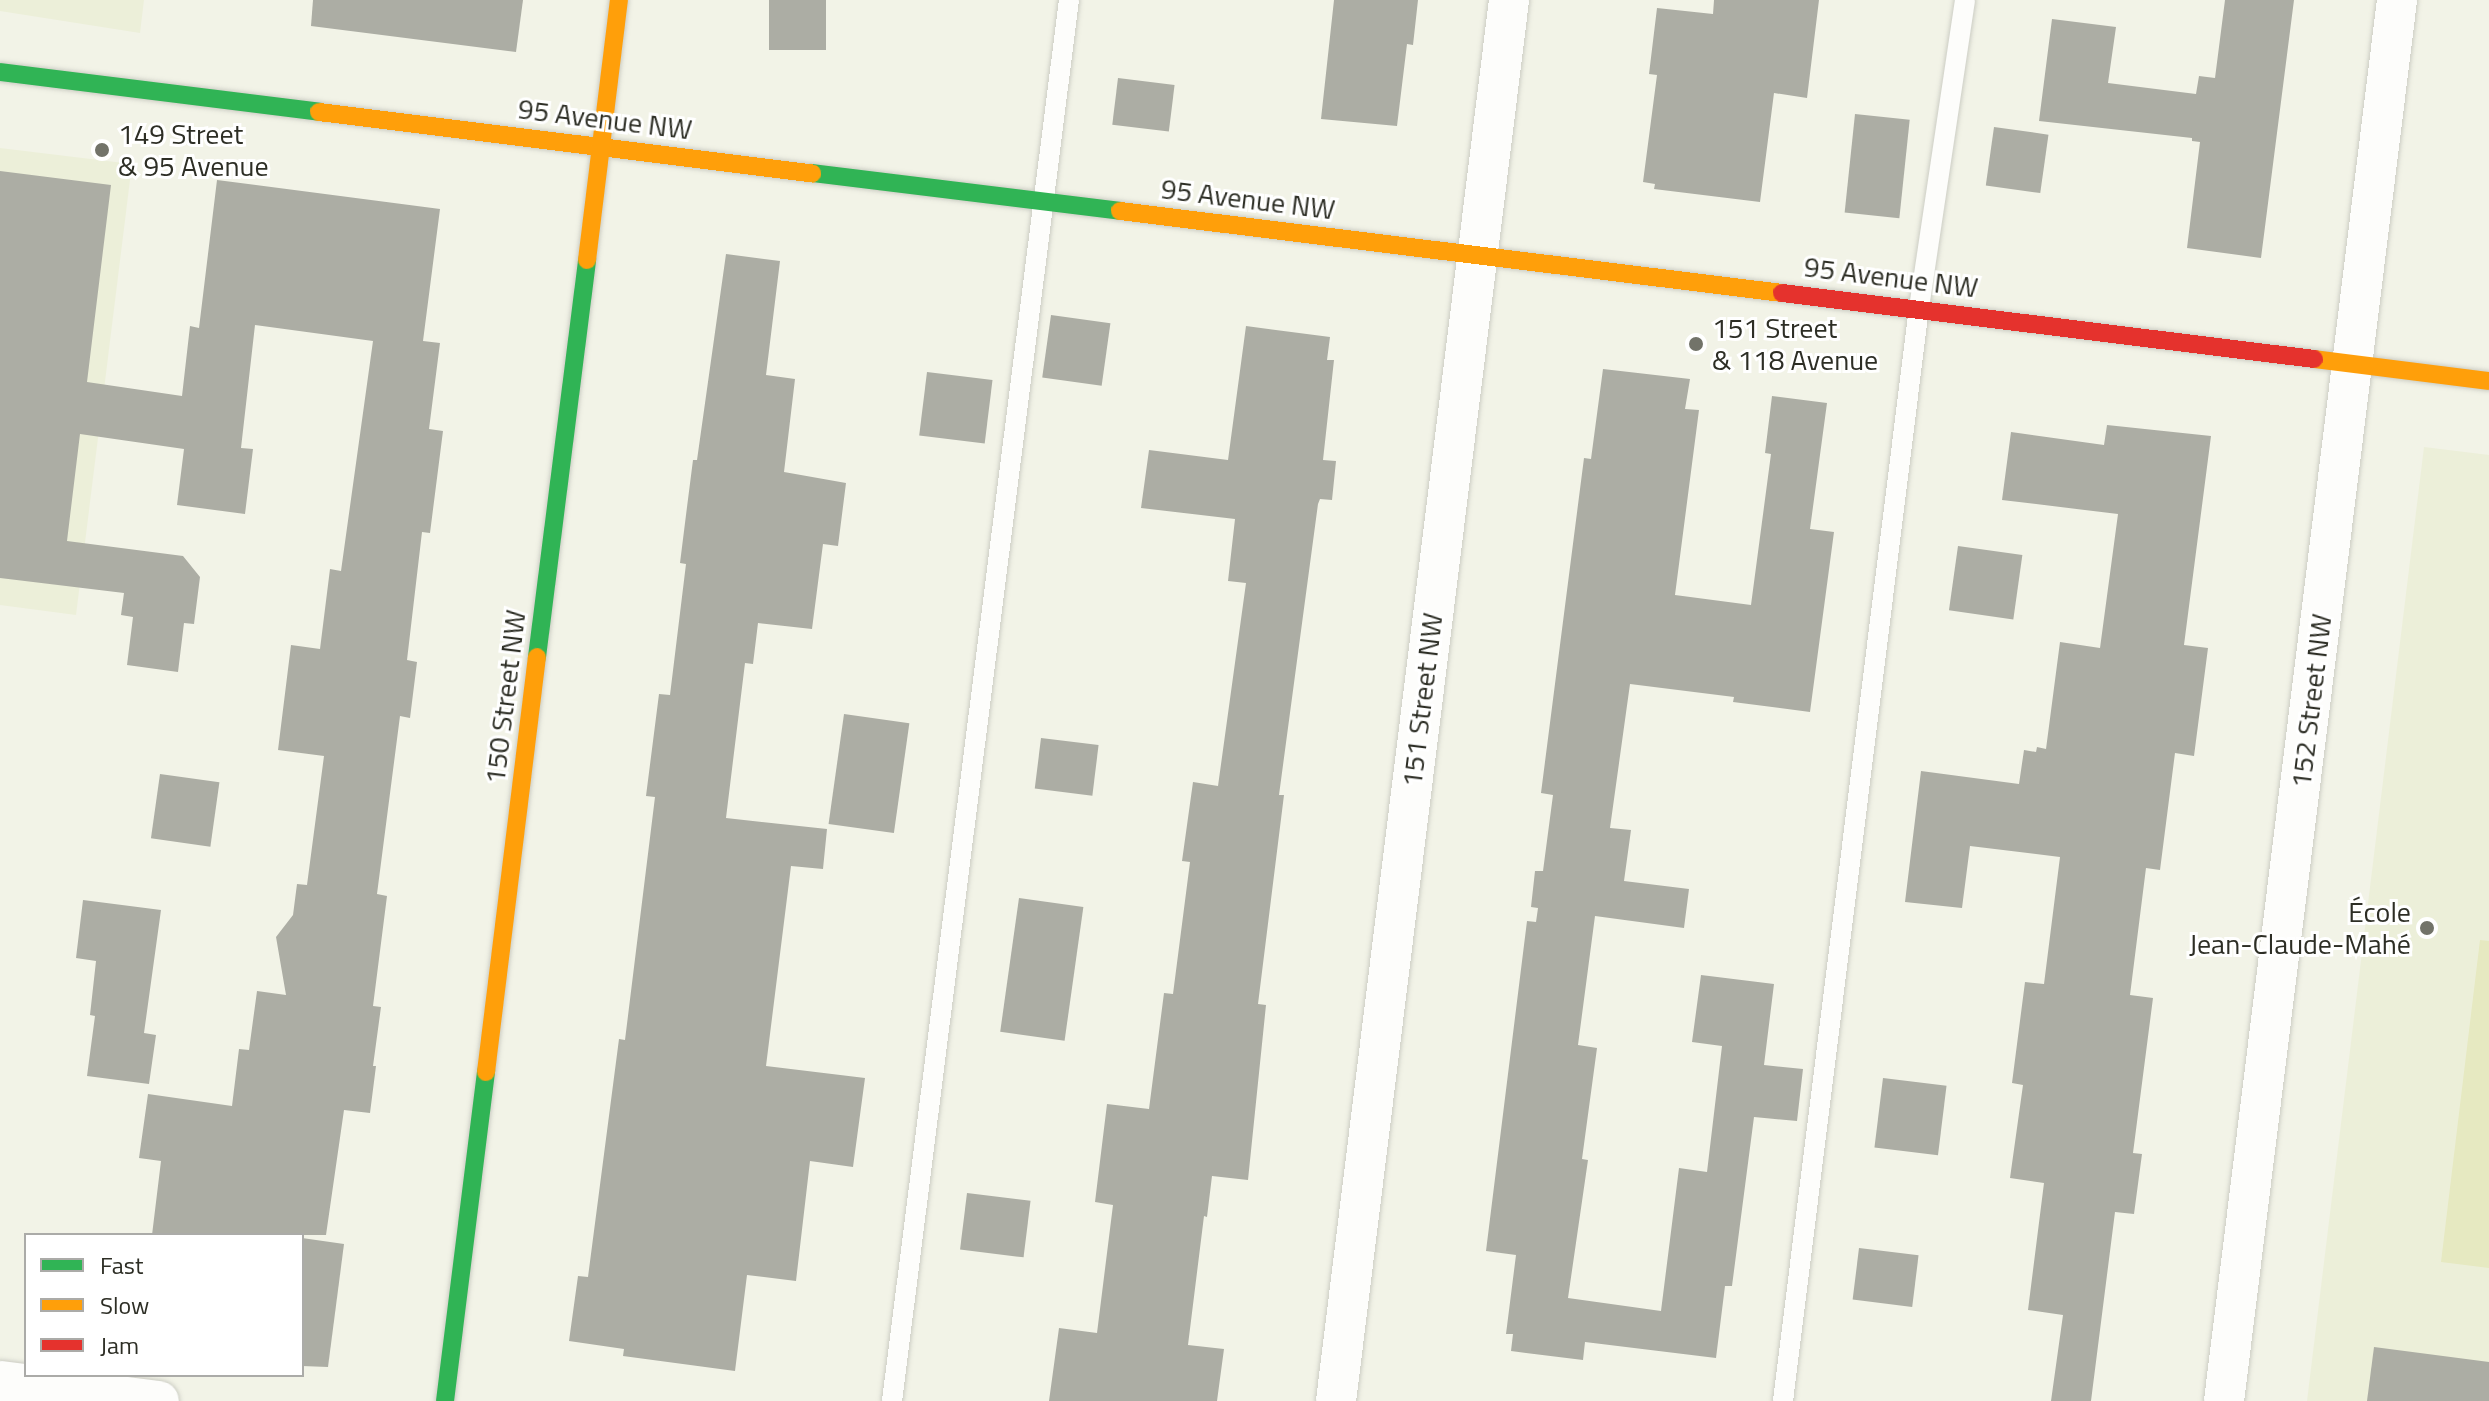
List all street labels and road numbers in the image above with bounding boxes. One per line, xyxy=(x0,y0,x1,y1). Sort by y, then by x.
street label: 95 Avenue NW xyxy=(516,92,694,146)
street label: 95 Avenue NW xyxy=(1159,172,1337,226)
street label: 95 Avenue NW xyxy=(1802,250,1980,304)
street label: 150 Street NW xyxy=(478,608,532,786)
street label: 151 Street NW xyxy=(1395,611,1449,789)
street label: 152 Street NW xyxy=(2284,612,2338,790)

